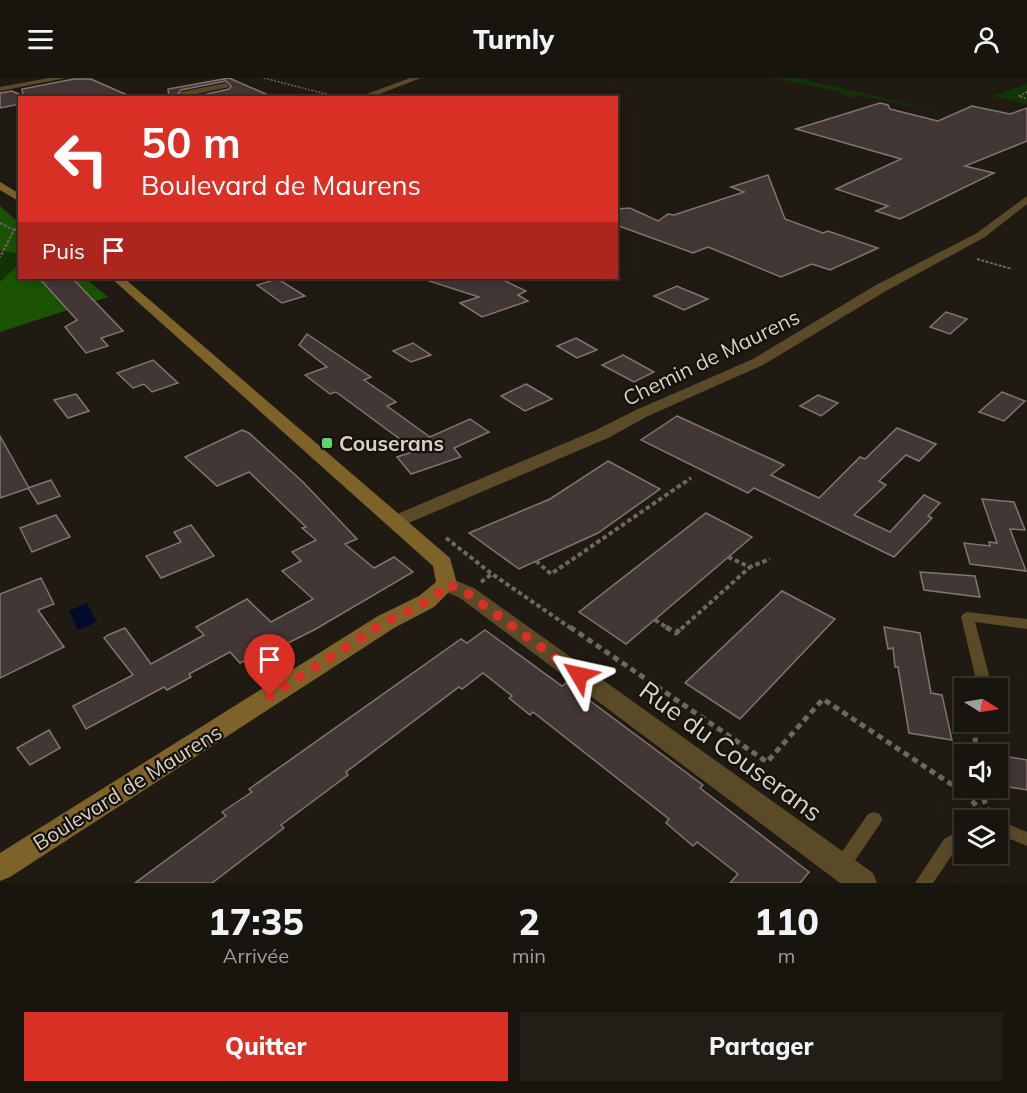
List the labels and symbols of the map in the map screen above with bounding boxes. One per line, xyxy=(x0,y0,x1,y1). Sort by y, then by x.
street label: Chemin de Maurens xyxy=(618,303,804,411)
place label: Couserans xyxy=(339,430,444,456)
marker: Couserans xyxy=(320,436,334,450)
pin xyxy=(244,634,295,696)
position arrow xyxy=(547,643,611,707)
street label: Rue du Couserans xyxy=(633,674,829,828)
north arrow xyxy=(954,678,1008,732)
street label: Boulevard de Maurens xyxy=(28,718,226,856)

